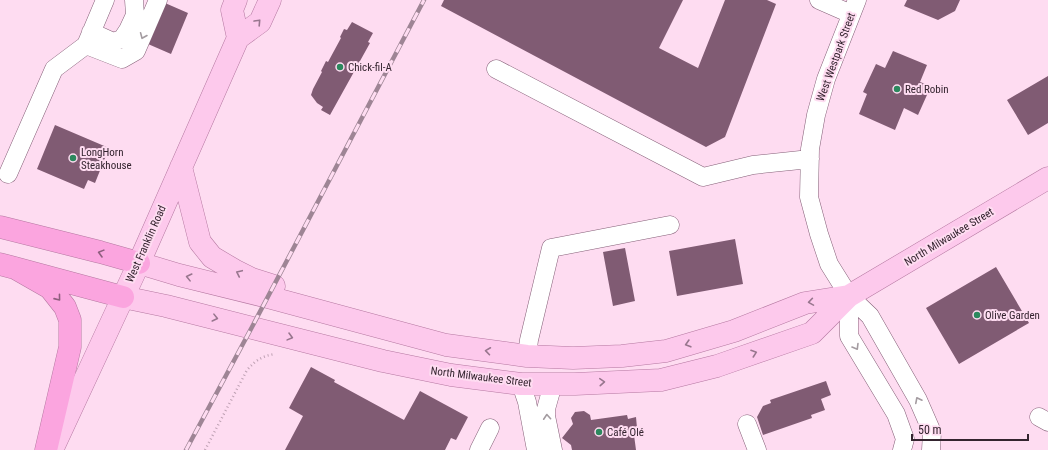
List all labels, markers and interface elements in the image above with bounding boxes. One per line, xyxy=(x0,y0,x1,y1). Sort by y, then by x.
street label: West Westpark Street xyxy=(814,11,858,103)
one-way arrow xyxy=(253,19,260,27)
one-way arrow xyxy=(140,31,148,39)
place label: Chick-fil-A xyxy=(348,61,392,74)
marker: Chick-fil-A xyxy=(335,62,345,72)
place label: Red Robin xyxy=(905,83,949,96)
marker: Red Robin xyxy=(892,84,902,94)
place label: LongHorn Steakhouse xyxy=(81,146,132,172)
marker: LongHorn Steakhouse xyxy=(68,153,78,163)
street label: West Franklin Road xyxy=(123,203,169,285)
street label: North Milwaukee Street xyxy=(902,205,996,269)
one-way arrow xyxy=(98,249,104,257)
one-way arrow xyxy=(236,270,243,278)
one-way arrow xyxy=(186,274,192,282)
one-way arrow xyxy=(53,294,60,301)
one-way arrow xyxy=(808,297,814,306)
place label: Olive Garden xyxy=(985,309,1040,322)
marker: Olive Garden xyxy=(972,310,982,320)
one-way arrow xyxy=(211,313,218,322)
one-way arrow xyxy=(286,332,293,341)
one-way arrow xyxy=(685,339,692,348)
one-way arrow xyxy=(851,343,859,350)
one-way arrow xyxy=(485,347,491,356)
one-way arrow xyxy=(751,349,758,358)
street label: North Milwaukee Street xyxy=(430,364,532,390)
one-way arrow xyxy=(599,378,605,387)
one-way arrow xyxy=(915,397,923,404)
one-way arrow xyxy=(542,414,551,420)
scale bar xyxy=(912,416,1028,442)
text: 50 m xyxy=(918,423,942,437)
place label: Café Olé xyxy=(607,426,644,439)
marker: Café Olé xyxy=(594,427,604,437)

